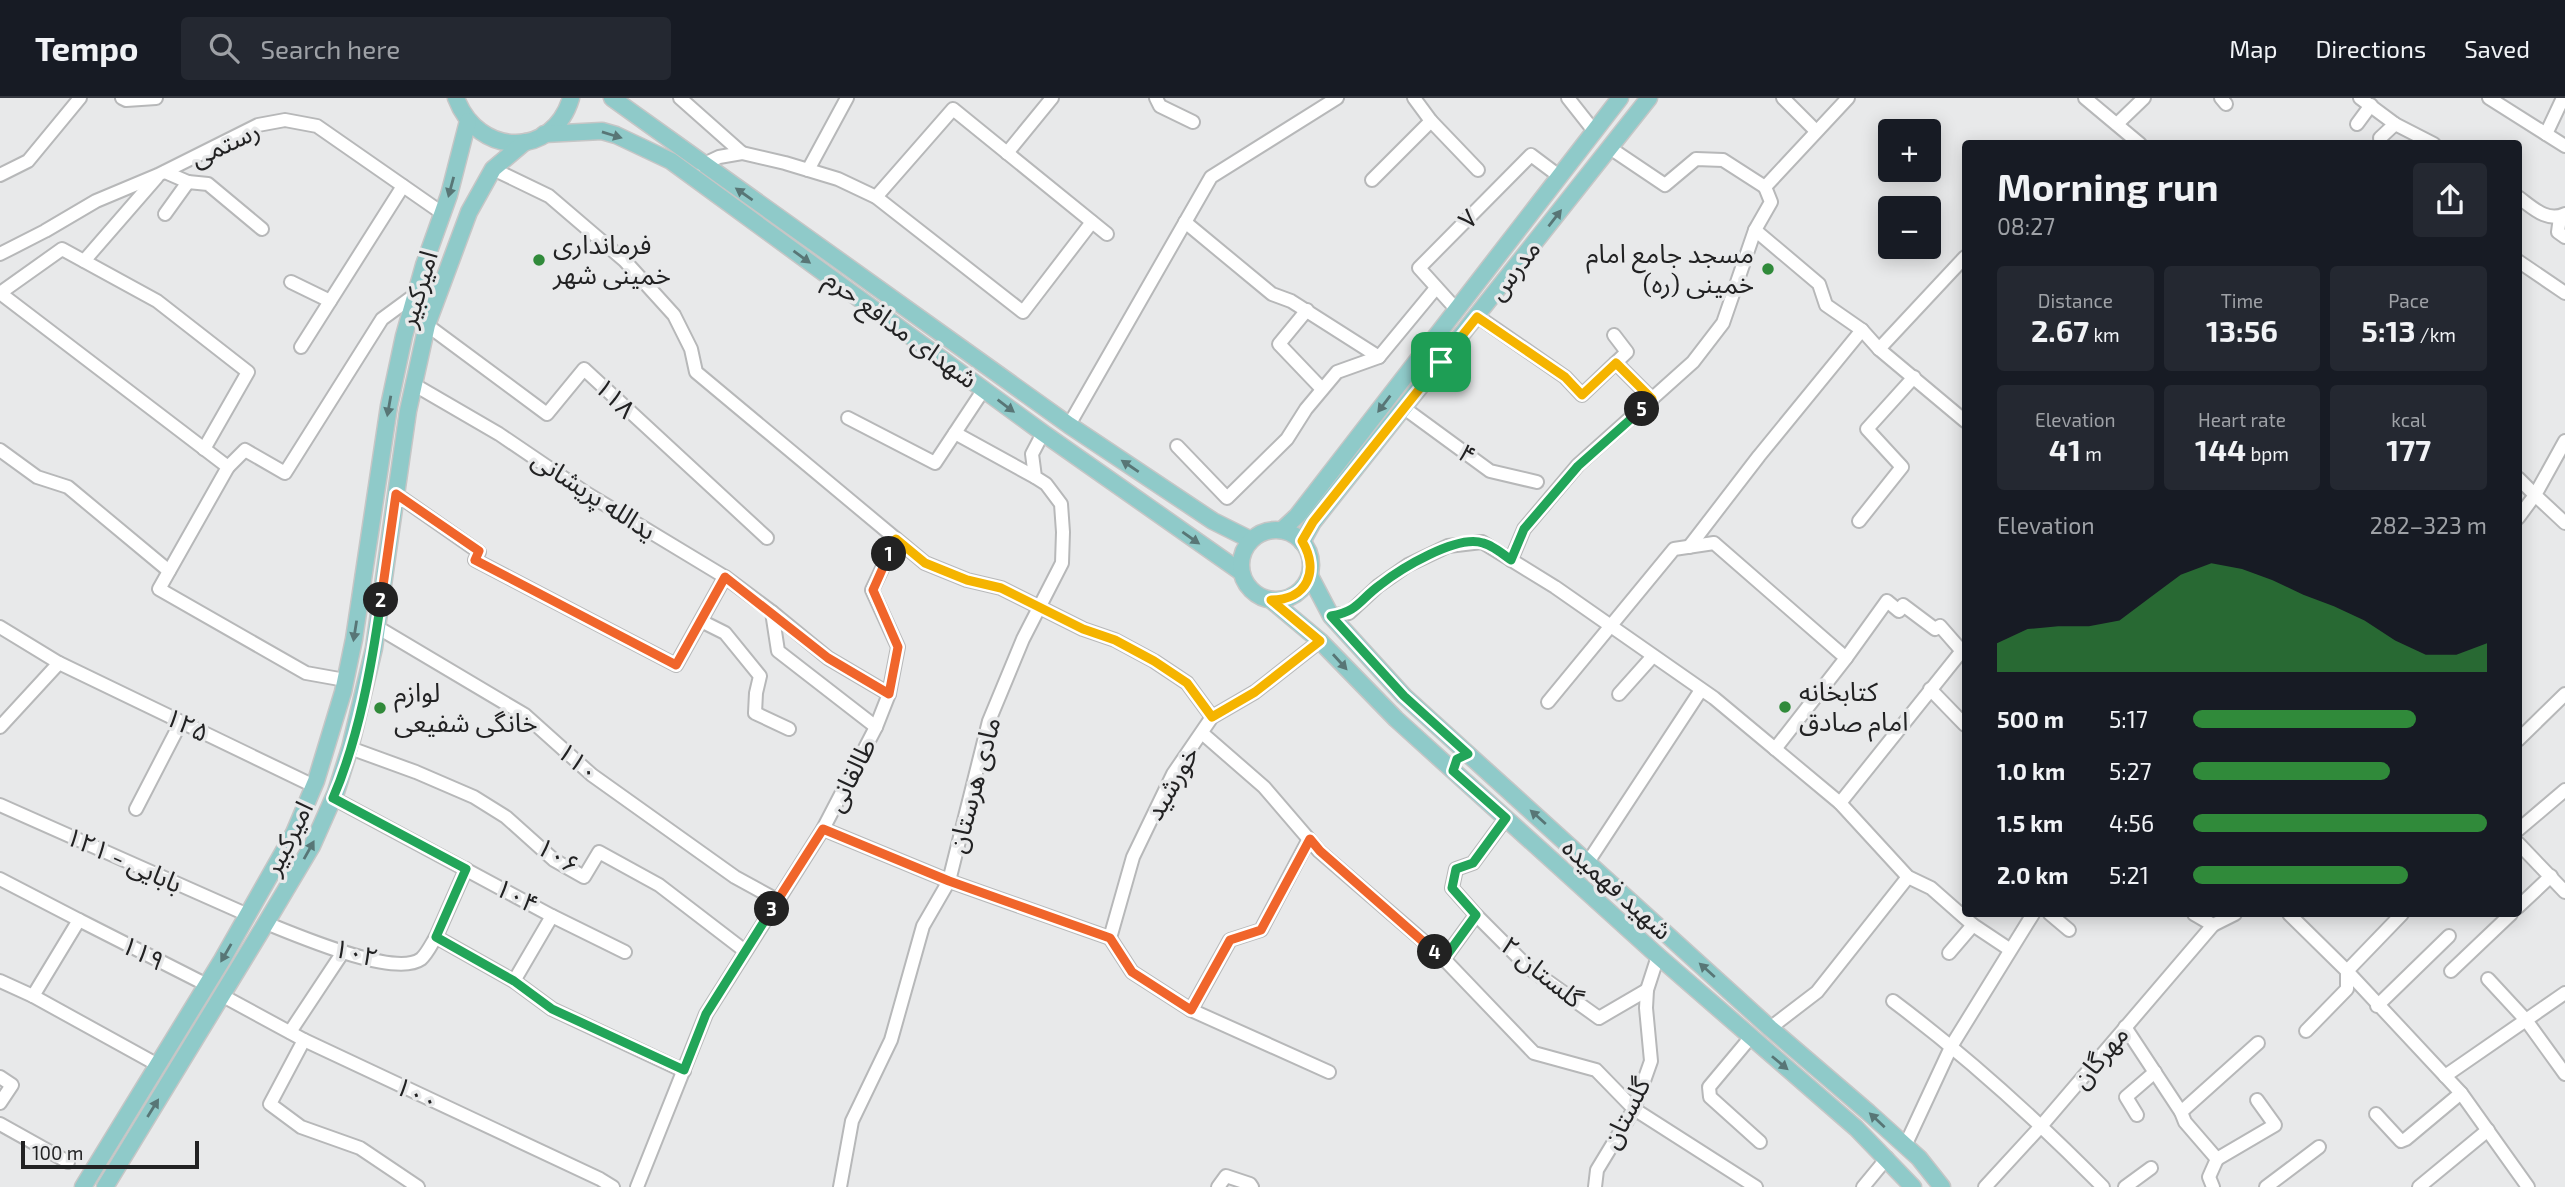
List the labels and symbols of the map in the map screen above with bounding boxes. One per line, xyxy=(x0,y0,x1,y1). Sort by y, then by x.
street label: رستمی xyxy=(185,113,264,173)
one-way arrow xyxy=(601,130,622,140)
one-way arrow xyxy=(445,177,455,198)
one-way arrow xyxy=(735,187,753,201)
street label: ۷ xyxy=(1451,202,1483,234)
one-way arrow xyxy=(1547,209,1562,227)
place label: فرمانداری خمینی شهر xyxy=(552,228,671,290)
street label: مدرس xyxy=(1480,233,1547,306)
place label: مسجد جامع امام خمینی (ره) xyxy=(1586,237,1754,299)
street label: امیرکبیر xyxy=(390,247,444,332)
one-way arrow xyxy=(793,250,811,264)
marker: فرمانداری خمینی شهر xyxy=(531,252,547,268)
marker: مسجد جامع امام خمینی (ره) xyxy=(1760,261,1776,277)
street label: شهدای مدافع حرم xyxy=(816,262,984,398)
pin xyxy=(1411,332,1471,392)
street label: ۱۱۸ xyxy=(589,370,643,424)
pin: 5 xyxy=(1624,392,1660,426)
one-way arrow xyxy=(384,395,395,417)
one-way arrow xyxy=(1376,395,1391,413)
one-way arrow xyxy=(997,398,1015,412)
street label: ۴ xyxy=(1453,436,1483,470)
street label: یدالله پریشانی xyxy=(525,442,663,548)
one-way arrow xyxy=(1121,459,1139,473)
one-way arrow xyxy=(1182,531,1200,545)
pin: 1 xyxy=(872,536,906,572)
pin: 2 xyxy=(364,582,398,618)
one-way arrow xyxy=(349,620,360,642)
one-way arrow xyxy=(1331,654,1347,671)
place label: کتابخانه امام صادق xyxy=(1799,675,1908,742)
place label: لوازم خانگی شفیعی xyxy=(394,676,538,738)
marker: کتابخانه امام صادق xyxy=(1777,699,1793,715)
street label: ۱۲۵ xyxy=(161,700,215,747)
marker: لوازم خانگی شفیعی xyxy=(372,700,388,716)
street label: مادی هرستان xyxy=(940,713,1006,856)
street label: طالقانی xyxy=(818,732,882,817)
street label: ۱۱۰ xyxy=(552,735,606,787)
street label: خورشید xyxy=(1137,740,1205,825)
street label: امیرکبیر xyxy=(255,795,319,881)
one-way arrow xyxy=(1529,809,1547,825)
street label: بابایی - ۱۲۱ xyxy=(61,819,188,899)
street label: ۱۰۶ xyxy=(532,830,586,880)
street label: شهید فهمیده xyxy=(1556,831,1679,946)
one-way arrow xyxy=(303,841,315,860)
street label: ۱۰۴ xyxy=(491,871,545,919)
pin: 3 xyxy=(754,892,790,926)
street label: ۱۱۹ xyxy=(117,928,171,976)
street label: گلستان ۲ xyxy=(1495,928,1590,1014)
street label: ۱۰۲ xyxy=(331,931,382,972)
pin: 4 xyxy=(1418,934,1452,970)
one-way arrow xyxy=(220,944,232,963)
one-way arrow xyxy=(1698,962,1716,978)
street label: مهرگان xyxy=(2064,1018,2135,1094)
one-way arrow xyxy=(1771,1055,1788,1070)
street label: ۱۰۰ xyxy=(391,1069,445,1116)
street label: گلستان xyxy=(1594,1071,1657,1154)
one-way arrow xyxy=(147,1099,160,1118)
one-way arrow xyxy=(1869,1113,1886,1129)
scale bar xyxy=(21,1138,200,1170)

